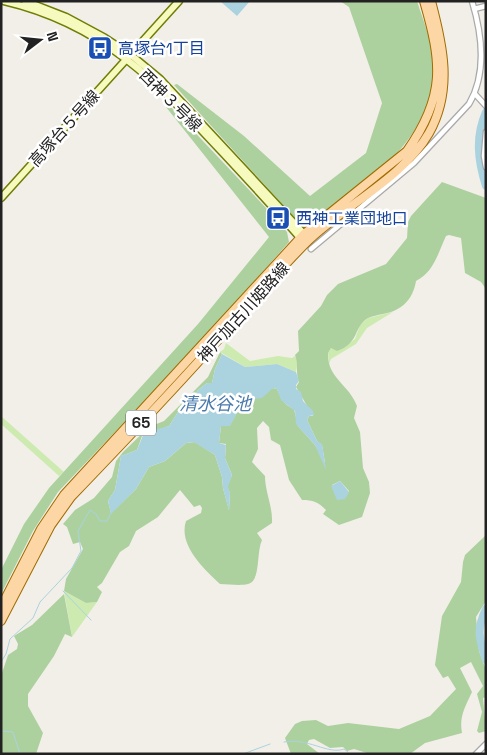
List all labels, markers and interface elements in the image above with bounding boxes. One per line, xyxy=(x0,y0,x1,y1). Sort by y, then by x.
north arrow xyxy=(15,15,65,65)
text: N xyxy=(43,29,62,43)
bus stop icon: 高塚台1丁目 xyxy=(87,35,113,61)
place label: 高塚台1丁目 xyxy=(118,38,205,59)
street label: 西神３号線 xyxy=(135,65,206,136)
street label: 高塚台５号線 xyxy=(24,86,104,171)
bus stop icon: 西神工業団地口 xyxy=(265,205,291,231)
place label: 西神工業団地口 xyxy=(296,208,408,229)
street label: 神戸加古川姫路線 xyxy=(193,258,294,367)
water label: 清水谷池 xyxy=(179,392,253,415)
road number: 65 xyxy=(126,410,156,436)

